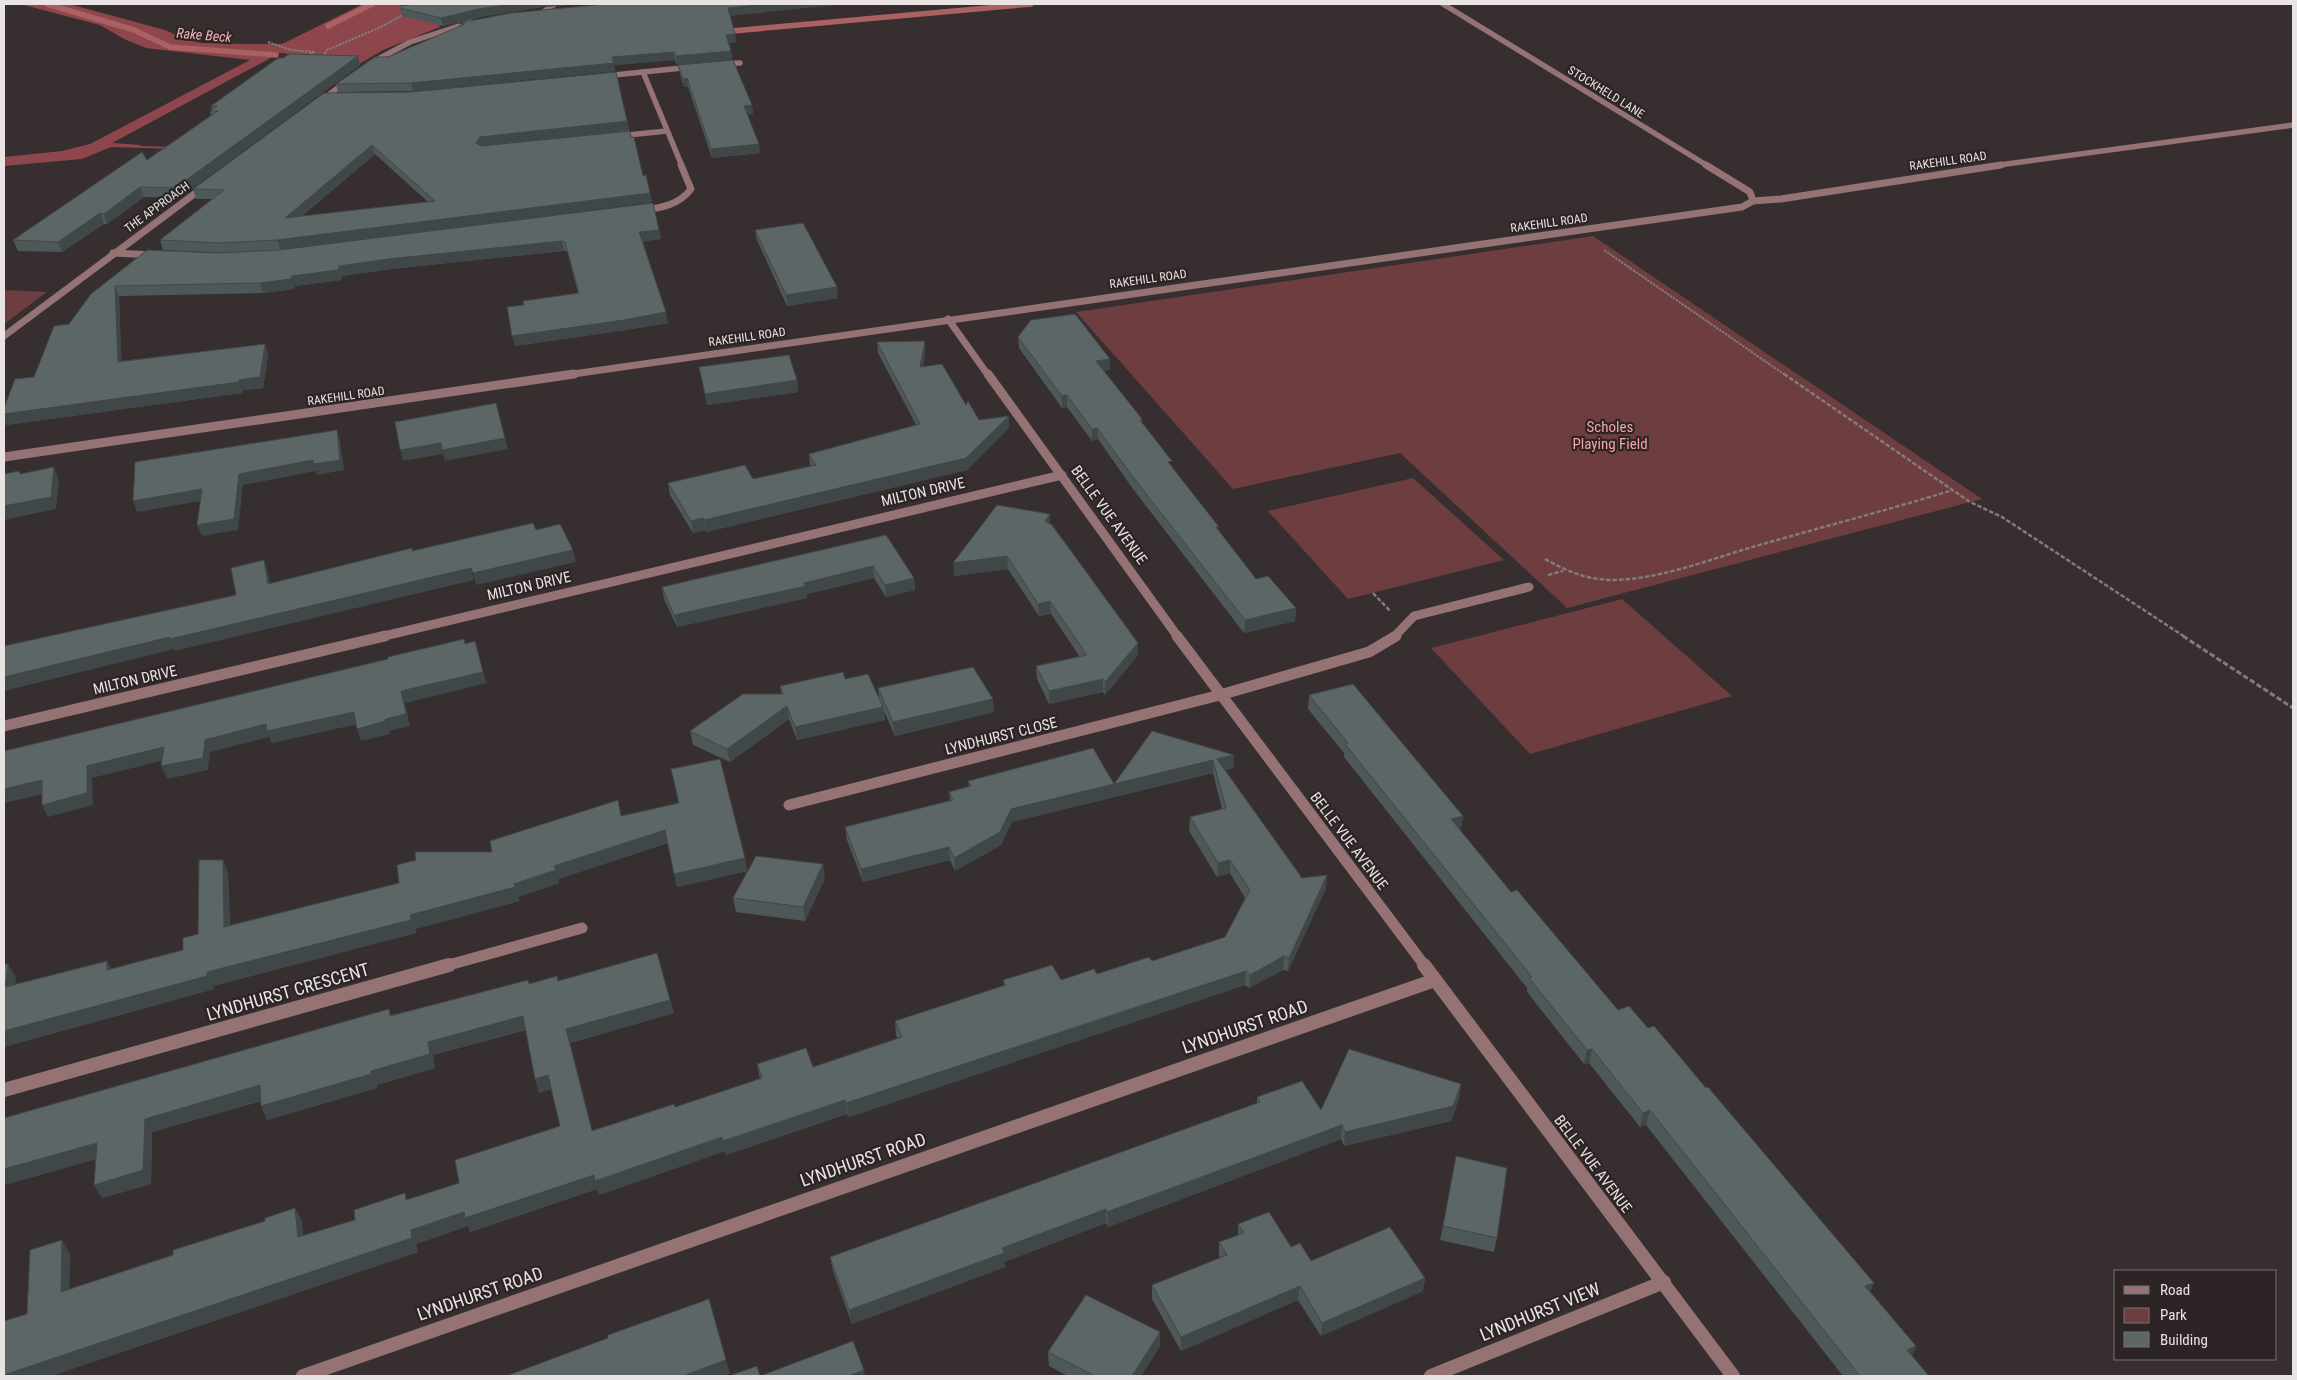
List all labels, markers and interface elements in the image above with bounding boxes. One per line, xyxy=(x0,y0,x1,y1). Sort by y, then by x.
water label: Rake Beck xyxy=(176,25,233,45)
street label: STOCKHELD LANE xyxy=(1565,63,1647,121)
street label: RAKEHILL ROAD xyxy=(1909,149,1988,173)
street label: THE APPROACH xyxy=(122,179,192,235)
street label: RAKEHILL ROAD xyxy=(1510,211,1589,235)
street label: RAKEHILL ROAD xyxy=(1109,267,1188,291)
street label: RAKEHILL ROAD xyxy=(708,325,787,349)
street label: RAKEHILL ROAD xyxy=(307,384,386,408)
park label: Scholes Playing Field xyxy=(1572,418,1648,453)
street label: BELLE VUE AVENUE xyxy=(1067,462,1151,568)
street label: MILTON DRIVE xyxy=(879,474,967,510)
street label: MILTON DRIVE xyxy=(485,568,573,604)
street label: MILTON DRIVE xyxy=(91,662,179,698)
street label: LYNDHURST CLOSE xyxy=(943,713,1059,759)
street label: BELLE VUE AVENUE xyxy=(1306,789,1392,893)
street label: LYNDHURST CRESCENT xyxy=(204,958,372,1025)
street label: LYNDHURST ROAD xyxy=(1179,995,1310,1058)
street label: BELLE VUE AVENUE xyxy=(1550,1112,1636,1216)
street label: LYNDHURST ROAD xyxy=(797,1128,928,1191)
street label: LYNDHURST ROAD xyxy=(414,1262,545,1325)
legend xyxy=(2114,1270,2277,1360)
street label: LYNDHURST VIEW xyxy=(1477,1278,1603,1345)
text: Road xyxy=(2160,1281,2190,1299)
text: Park xyxy=(2160,1306,2187,1324)
text: Building xyxy=(2160,1331,2208,1349)

